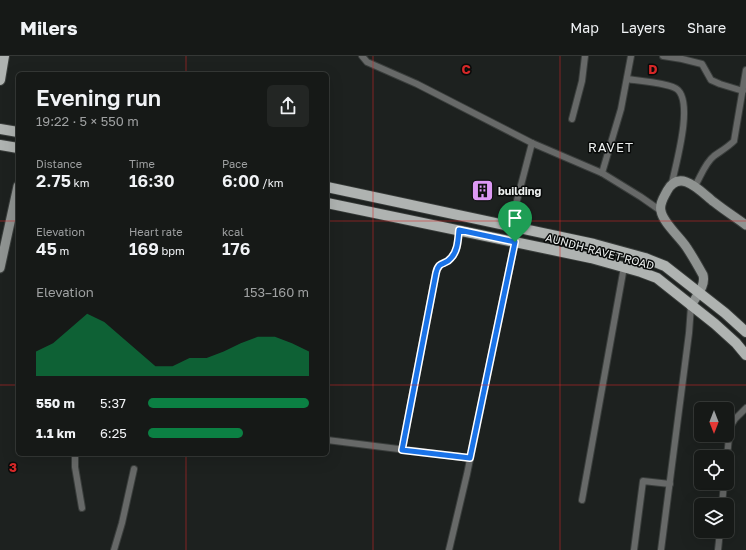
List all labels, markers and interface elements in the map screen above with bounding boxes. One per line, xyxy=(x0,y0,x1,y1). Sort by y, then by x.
text: Milers xyxy=(20,16,78,39)
text: Map xyxy=(570,19,599,36)
text: Layers xyxy=(621,19,665,36)
text: Share xyxy=(687,19,726,36)
text: C xyxy=(461,61,471,77)
text: D xyxy=(648,61,658,77)
text: Evening run xyxy=(36,84,161,111)
button: share xyxy=(267,85,309,127)
text: 19:22 · 5 × 550 m xyxy=(36,113,139,129)
district label: RAVET xyxy=(588,139,634,155)
text: Distance xyxy=(36,157,82,170)
text: Time xyxy=(129,157,155,170)
text: Pace xyxy=(222,157,248,170)
text: 2.75 xyxy=(36,170,71,191)
text: 16:30 xyxy=(129,170,175,191)
text: 6:00 xyxy=(222,170,260,191)
text: km xyxy=(71,176,90,189)
text: /km xyxy=(260,176,284,189)
building icon: building xyxy=(469,177,495,203)
place label: building xyxy=(498,184,541,197)
pin xyxy=(498,201,532,242)
icon: arrive xyxy=(504,207,526,229)
text: Elevation xyxy=(36,225,85,238)
text: Heart rate xyxy=(129,225,183,238)
text: kcal xyxy=(222,225,244,238)
street label: AUNDH-RAVET ROAD xyxy=(544,230,656,272)
text: 45 xyxy=(36,238,57,259)
text: 169 xyxy=(129,238,159,259)
text: 176 xyxy=(222,238,250,259)
text: m xyxy=(57,244,69,257)
text: bpm xyxy=(159,244,185,257)
text: Elevation xyxy=(36,284,94,300)
text: 153–160 m xyxy=(244,284,309,300)
text: 550 m xyxy=(36,395,75,411)
text: 5:37 xyxy=(100,395,126,411)
north arrow xyxy=(694,402,734,442)
map controls xyxy=(694,402,734,538)
text: 1.1 km xyxy=(36,425,76,441)
text: 6:25 xyxy=(100,425,127,441)
button: locate xyxy=(694,450,734,490)
text: 3 xyxy=(9,459,17,475)
button: layers xyxy=(694,498,734,538)

